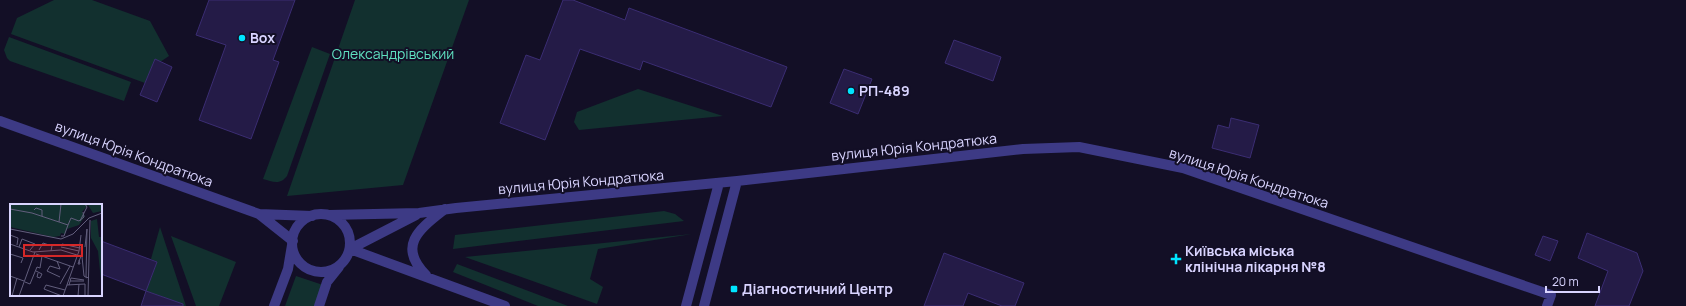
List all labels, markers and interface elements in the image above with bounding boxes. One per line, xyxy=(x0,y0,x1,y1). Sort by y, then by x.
place label: Box xyxy=(250,28,275,47)
marker: Box xyxy=(237,33,247,43)
park label: Олександрівський xyxy=(332,44,454,63)
place label: РП-489 xyxy=(859,81,910,100)
marker: РП-489 xyxy=(846,86,856,96)
street label: вулиця Юрія Кондратюка xyxy=(53,116,216,191)
street label: вулиця Юрія Кондратюка xyxy=(830,128,998,165)
street label: вулиця Юрія Кондратюка xyxy=(1167,143,1331,212)
street label: вулиця Юрія Кондратюка xyxy=(497,165,665,198)
inset map xyxy=(10,204,102,296)
place label: Київська міська клінічна лікарня №8 xyxy=(1185,241,1326,276)
marker: Київська міська клінічна лікарня №8 xyxy=(1170,253,1182,265)
scale bar xyxy=(1546,268,1599,294)
text: 20 m xyxy=(1552,273,1579,290)
place label: Діагностичний Центр xyxy=(742,279,893,298)
marker: Діагностичний Центр xyxy=(729,284,739,294)

